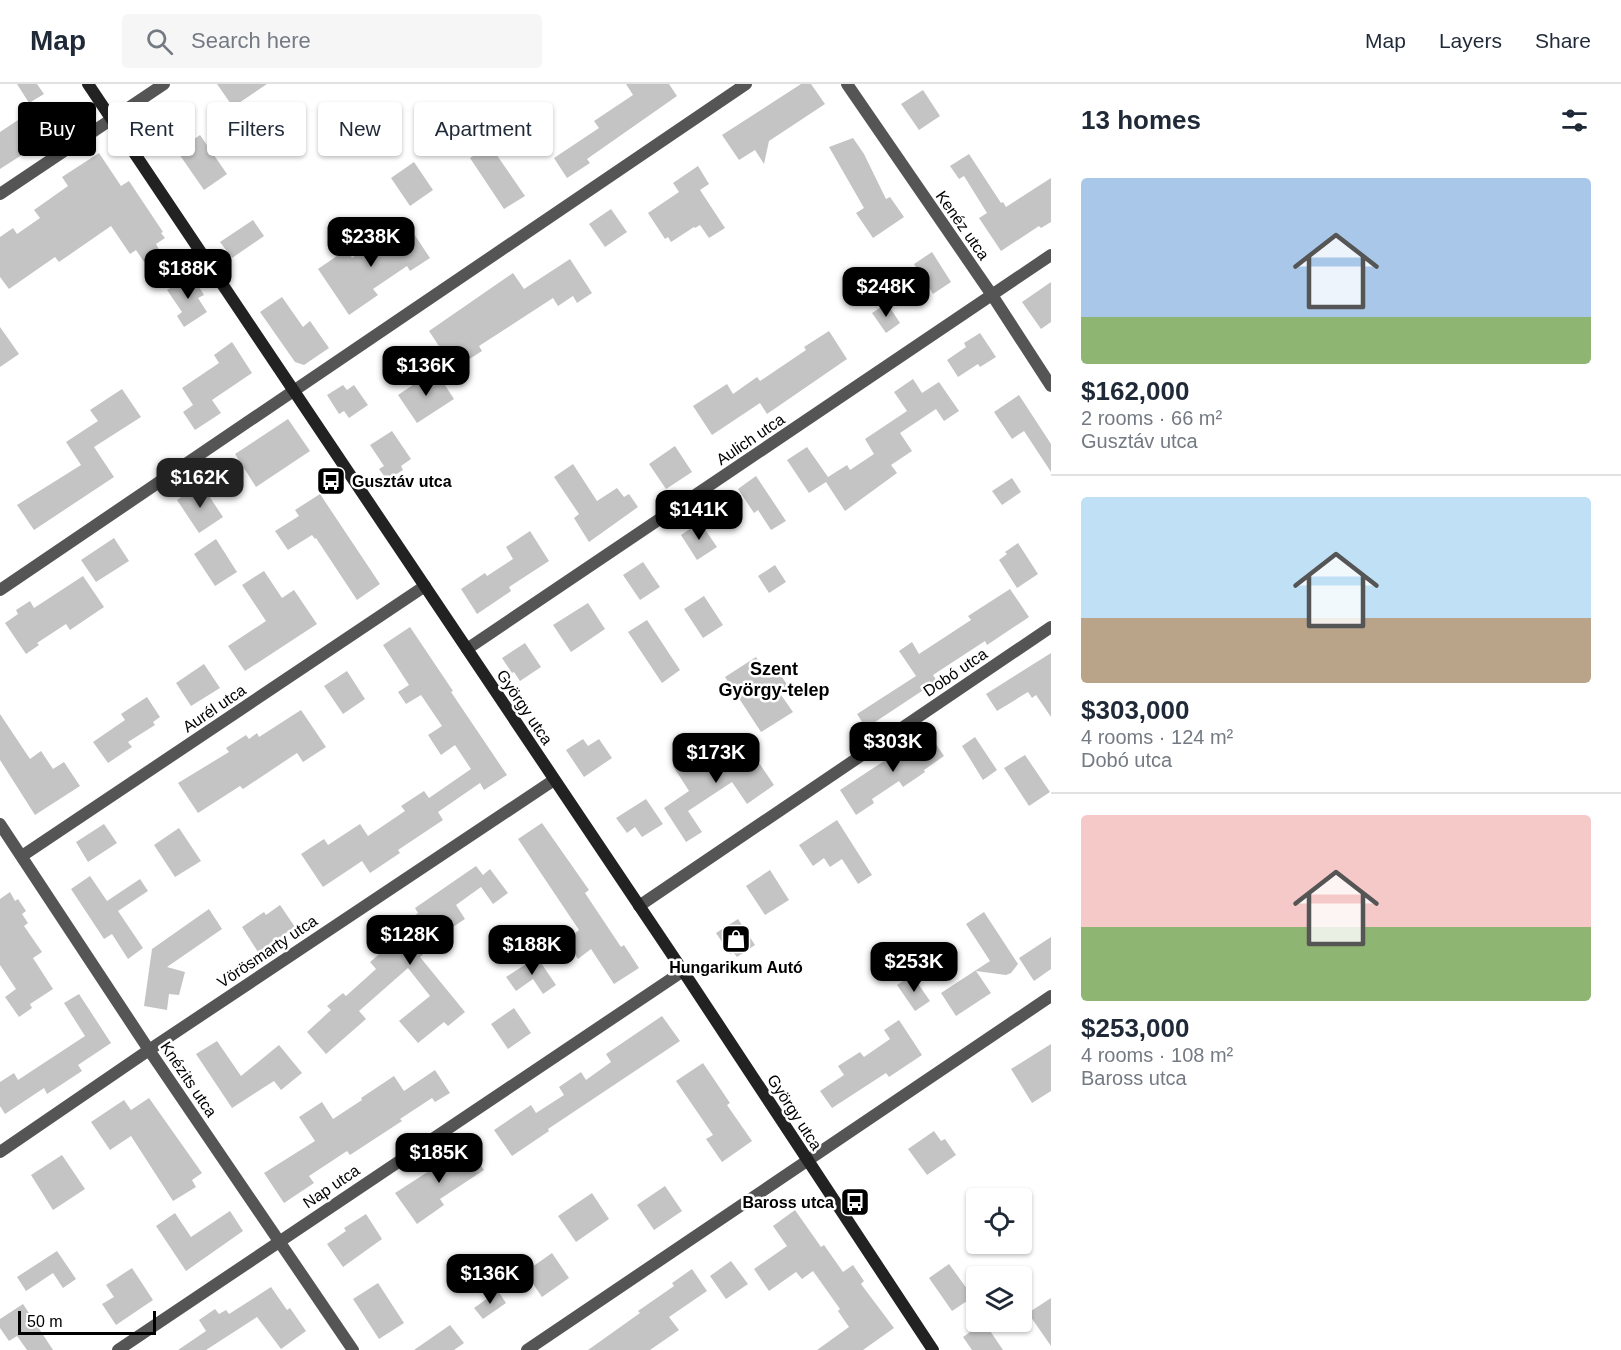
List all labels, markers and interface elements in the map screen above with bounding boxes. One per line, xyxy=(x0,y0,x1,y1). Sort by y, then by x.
search box xyxy=(122,14,542,68)
text: Map xyxy=(30,25,86,56)
icon: search xyxy=(143,25,176,58)
text: Search here xyxy=(191,28,311,53)
text: Map xyxy=(1365,29,1406,52)
text: Layers xyxy=(1439,29,1502,52)
text: Share xyxy=(1535,29,1591,52)
chip: Buy xyxy=(18,102,96,156)
chip: Rent xyxy=(108,102,195,156)
chip: Filters xyxy=(207,102,306,156)
chip: New xyxy=(318,102,402,156)
chip: Apartment xyxy=(414,102,553,156)
icon: filters xyxy=(1558,104,1591,137)
text: 13 homes xyxy=(1081,105,1201,135)
street label: Kenéz utca xyxy=(933,188,993,263)
pin: $238K xyxy=(329,217,413,268)
icon: home xyxy=(1282,217,1390,325)
text: $238K xyxy=(342,225,400,247)
pin: $188K xyxy=(146,249,230,300)
text: $188K xyxy=(159,257,217,279)
pin: $248K xyxy=(844,267,928,318)
text: $248K xyxy=(857,275,915,297)
pin: $136K xyxy=(384,346,468,397)
text: $136K xyxy=(397,354,455,376)
text: $162,000 xyxy=(1081,376,1189,406)
text: 2 rooms · 66 m² xyxy=(1081,407,1222,429)
street label: Aulich utca xyxy=(713,410,788,468)
text: Gusztáv utca xyxy=(1081,430,1198,452)
pin: $162K xyxy=(158,458,242,509)
bus stop icon: Gusztáv utca xyxy=(315,465,347,497)
text: $162K xyxy=(171,466,229,488)
place label: Gusztáv utca xyxy=(352,473,452,490)
pin: $141K xyxy=(657,490,741,541)
text: $141K xyxy=(670,498,728,520)
icon: home xyxy=(1282,536,1390,644)
street label: Dobó utca xyxy=(920,645,990,700)
district label: Szent György-telep xyxy=(718,659,830,700)
street label: György utca xyxy=(493,667,556,748)
street label: Aurél utca xyxy=(180,681,249,736)
text: $303,000 xyxy=(1081,695,1189,725)
pin: $303K xyxy=(851,722,935,773)
text: 4 rooms · 124 m² xyxy=(1081,726,1233,748)
text: $303K xyxy=(864,730,922,752)
pin: $173K xyxy=(674,733,758,784)
text: $173K xyxy=(687,741,745,763)
text: Dobó utca xyxy=(1081,749,1172,771)
icon: home xyxy=(1282,854,1390,962)
street label: Vörösmarty utca xyxy=(214,912,320,991)
pin: $128K xyxy=(368,915,452,966)
text: $128K xyxy=(381,923,439,945)
shop icon: Hungarikum Autó xyxy=(720,923,752,955)
pin: $188K xyxy=(490,925,574,976)
text: $188K xyxy=(503,933,561,955)
pin: $253K xyxy=(872,942,956,993)
text: $253K xyxy=(885,950,943,972)
place label: Hungarikum Autó xyxy=(669,959,803,976)
text: $253,000 xyxy=(1081,1013,1189,1043)
street label: Knézits utca xyxy=(157,1038,220,1120)
text: 4 rooms · 108 m² xyxy=(1081,1044,1233,1066)
text: Baross utca xyxy=(1081,1067,1187,1089)
street label: György utca xyxy=(764,1071,825,1153)
pin: $185K xyxy=(397,1133,481,1184)
text: $185K xyxy=(410,1141,468,1163)
street label: Nap utca xyxy=(300,1161,363,1211)
bus stop icon: Baross utca xyxy=(839,1186,871,1218)
map controls xyxy=(966,1188,1032,1332)
button: locate xyxy=(966,1188,1032,1254)
place label: Baross utca xyxy=(742,1194,834,1211)
pin: $136K xyxy=(448,1254,532,1305)
text: $136K xyxy=(461,1262,519,1284)
button: layers xyxy=(966,1266,1032,1332)
scale bar xyxy=(18,1308,156,1336)
text: 50 m xyxy=(27,1313,63,1330)

